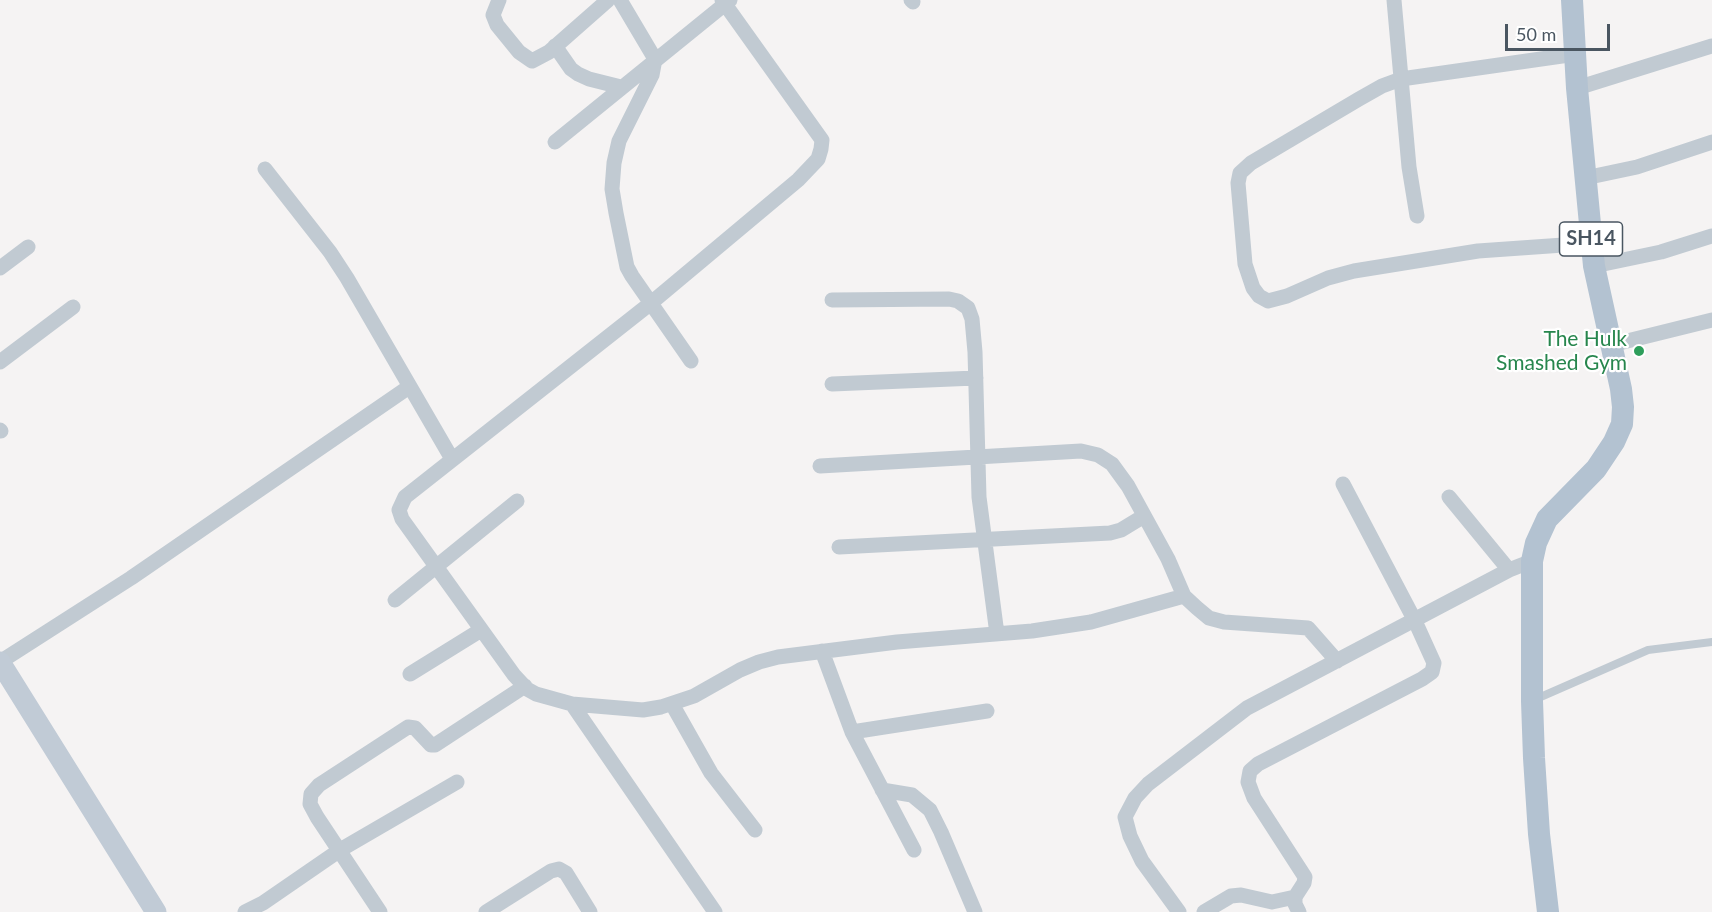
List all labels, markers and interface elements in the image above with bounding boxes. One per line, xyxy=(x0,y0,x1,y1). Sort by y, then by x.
scale bar xyxy=(1508,12,1613,50)
text: 50 m xyxy=(1516,23,1556,45)
road number: SH14 xyxy=(1560,222,1622,256)
place label: The Hulk Smashed Gym xyxy=(1496,326,1627,376)
marker: The Hulk Smashed Gym xyxy=(1632,344,1646,358)

